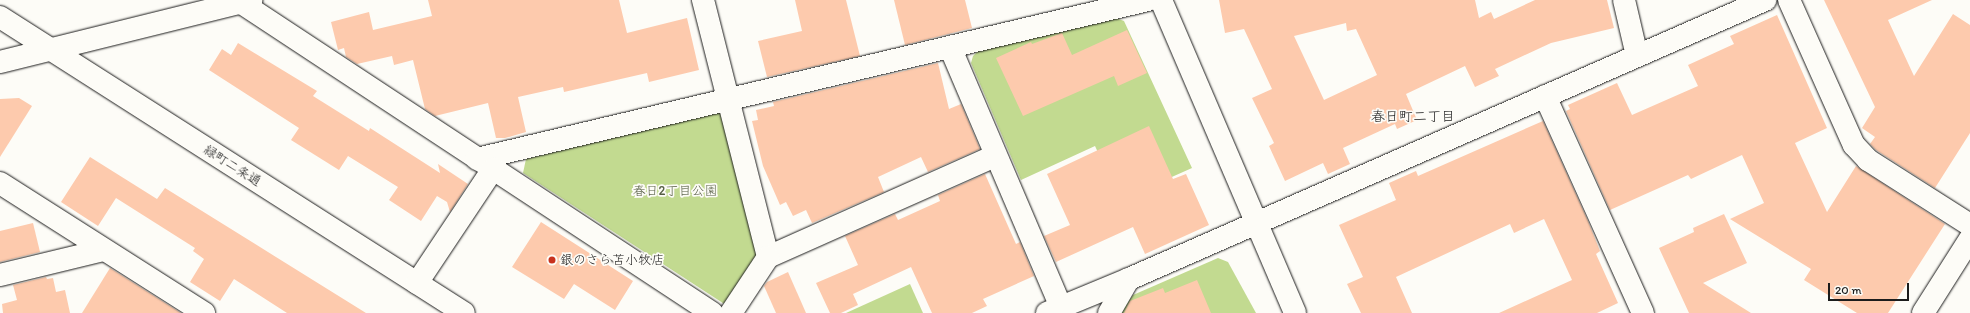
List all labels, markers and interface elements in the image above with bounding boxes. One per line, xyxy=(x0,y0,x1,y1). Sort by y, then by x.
district label: 春日町二丁目 xyxy=(1371,109,1455,125)
street label: 緑町二条通 xyxy=(200,142,264,190)
park label: 春日2丁目公園 xyxy=(633,183,717,199)
place label: 銀のさら苫小牧店 xyxy=(560,252,664,268)
marker: 銀のさら苫小牧店 xyxy=(547,255,557,265)
scale bar xyxy=(1830,275,1911,301)
text: 20 m xyxy=(1835,283,1862,297)

